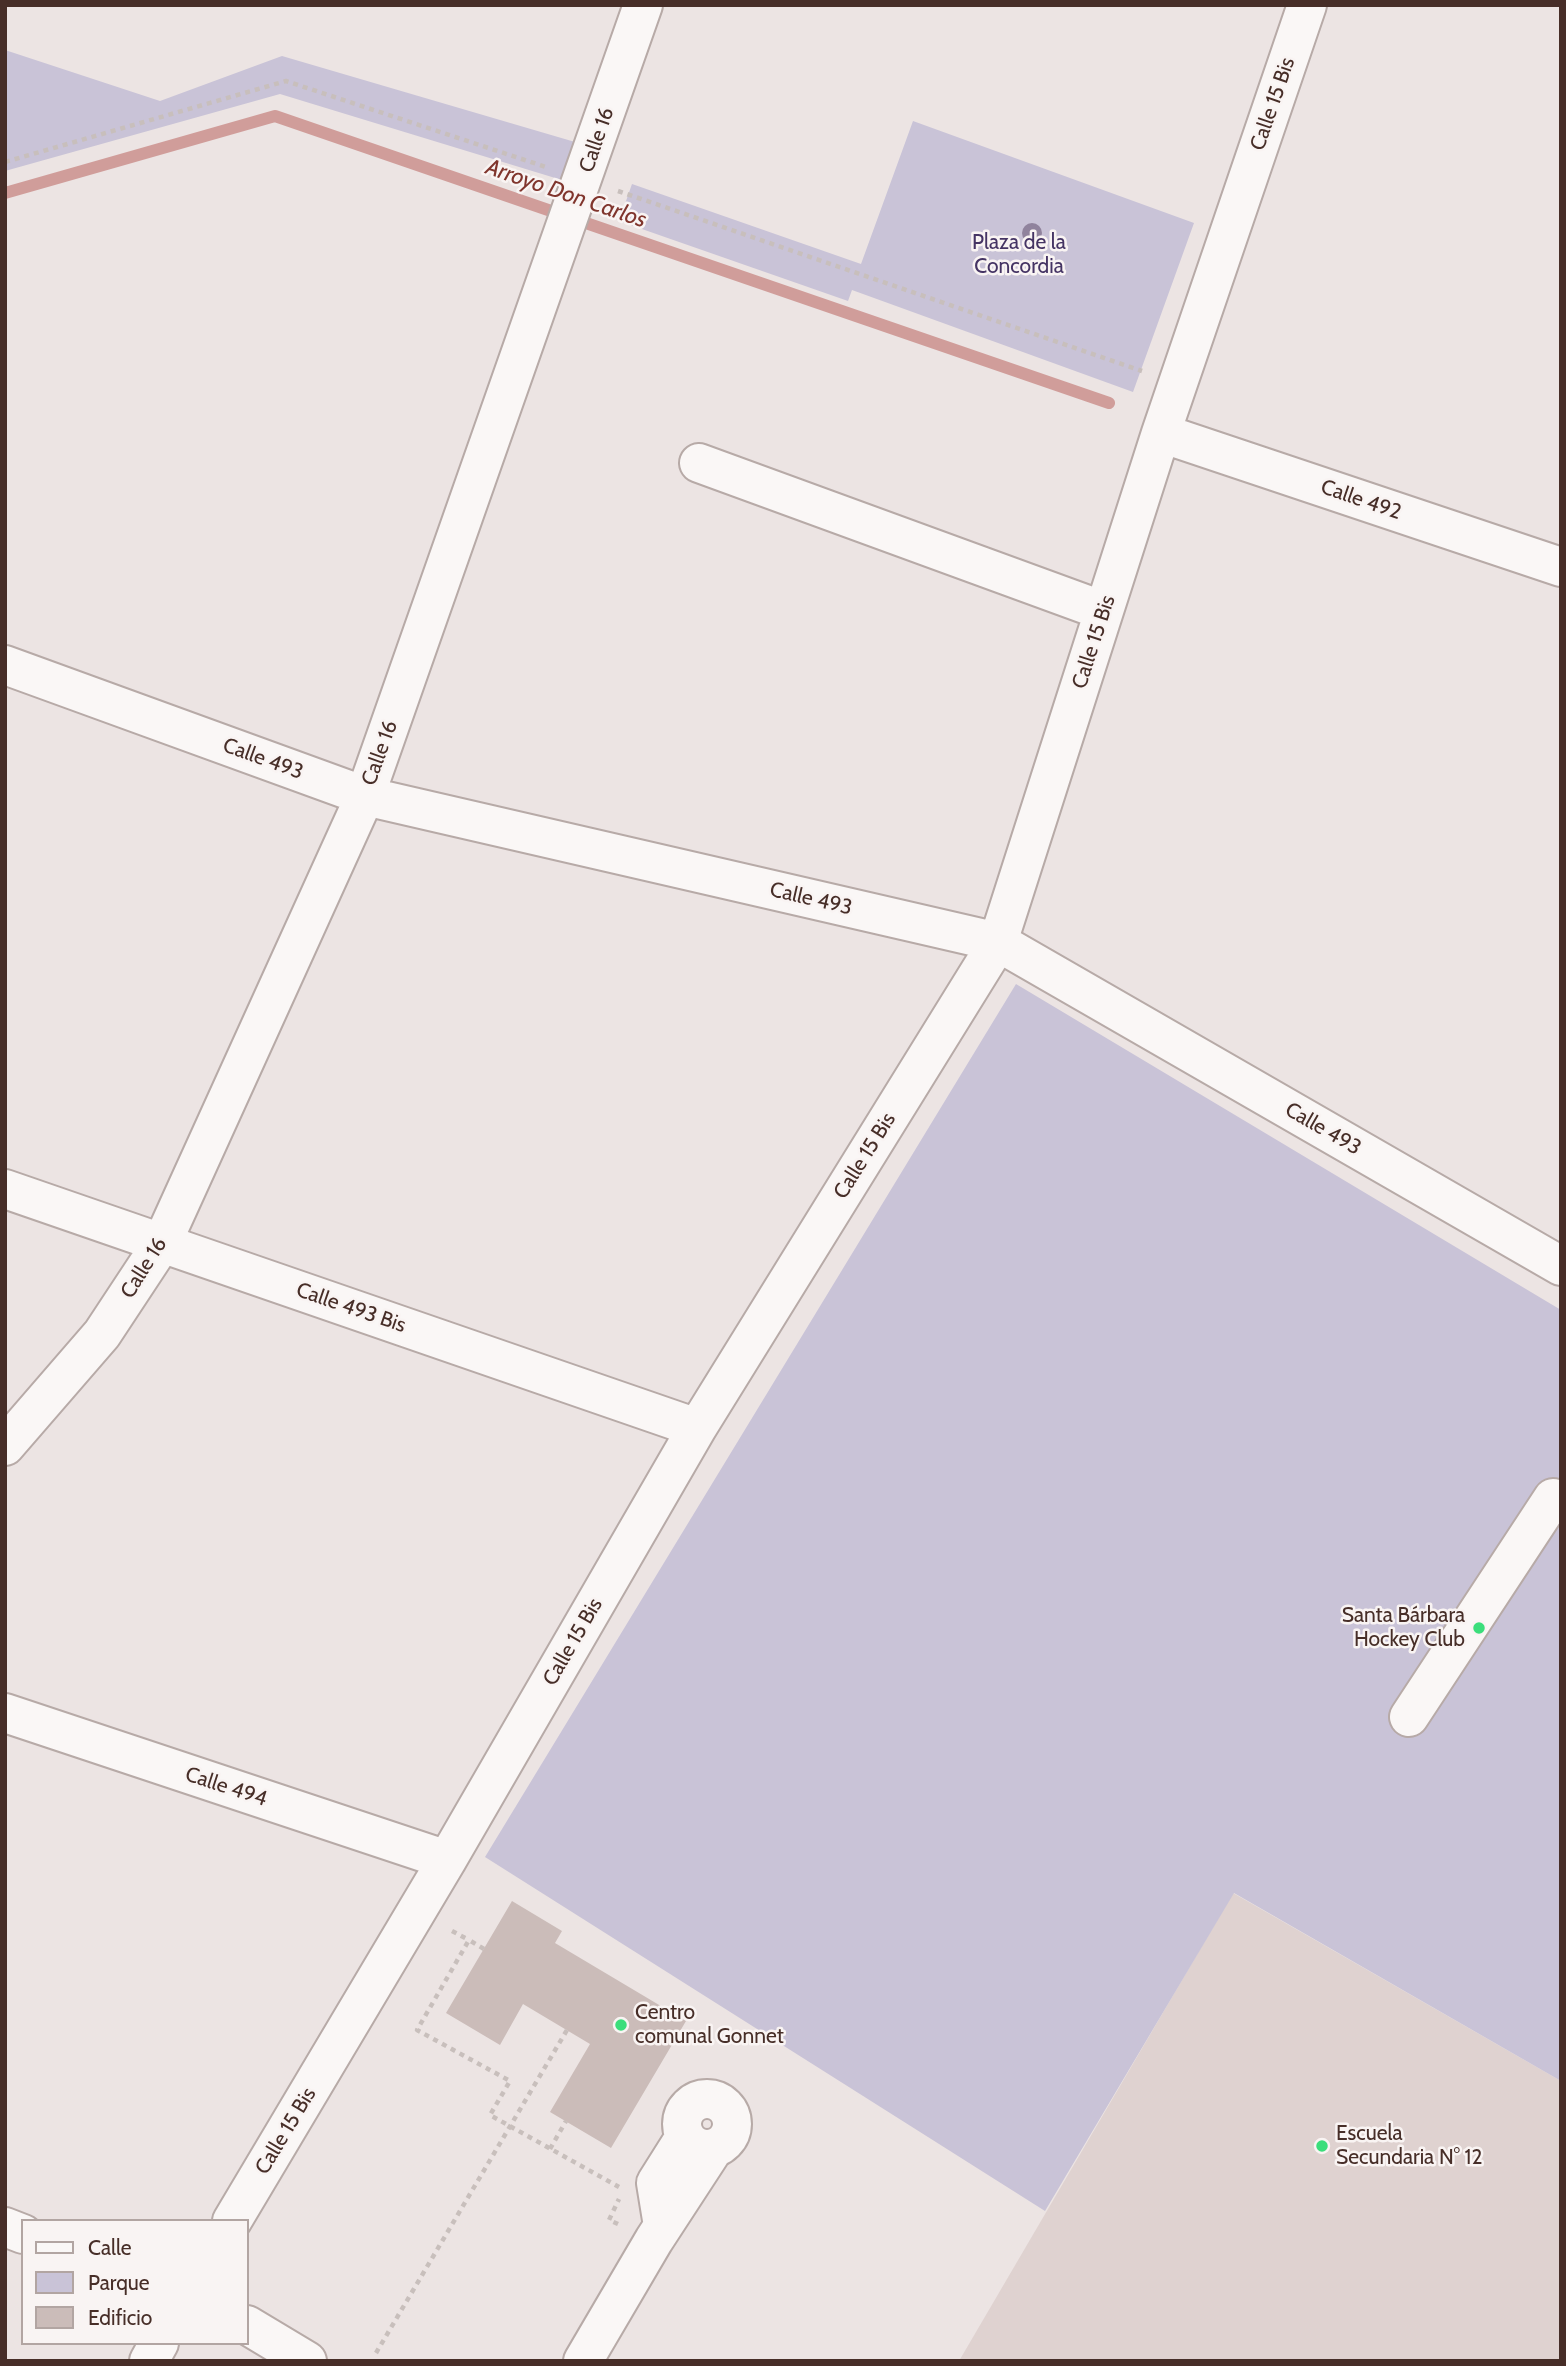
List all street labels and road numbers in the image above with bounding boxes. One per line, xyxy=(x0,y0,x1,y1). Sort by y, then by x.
street label: Calle 15 Bis xyxy=(1245,54,1301,154)
street label: Calle 16 xyxy=(574,104,620,176)
street label: Calle 492 xyxy=(1317,475,1405,525)
street label: Calle 15 Bis xyxy=(1067,592,1121,692)
street label: Calle 16 xyxy=(357,717,403,789)
street label: Calle 493 xyxy=(219,733,307,785)
street label: Calle 493 xyxy=(767,877,855,921)
street label: Calle 493 xyxy=(1280,1097,1366,1161)
street label: Calle 15 Bis xyxy=(829,1108,901,1204)
street label: Calle 16 xyxy=(116,1233,172,1303)
street label: Calle 493 Bis xyxy=(293,1278,409,1338)
street label: Calle 15 Bis xyxy=(538,1594,608,1690)
street label: Calle 494 xyxy=(182,1762,270,1812)
street label: Calle 15 Bis xyxy=(250,2083,322,2179)

